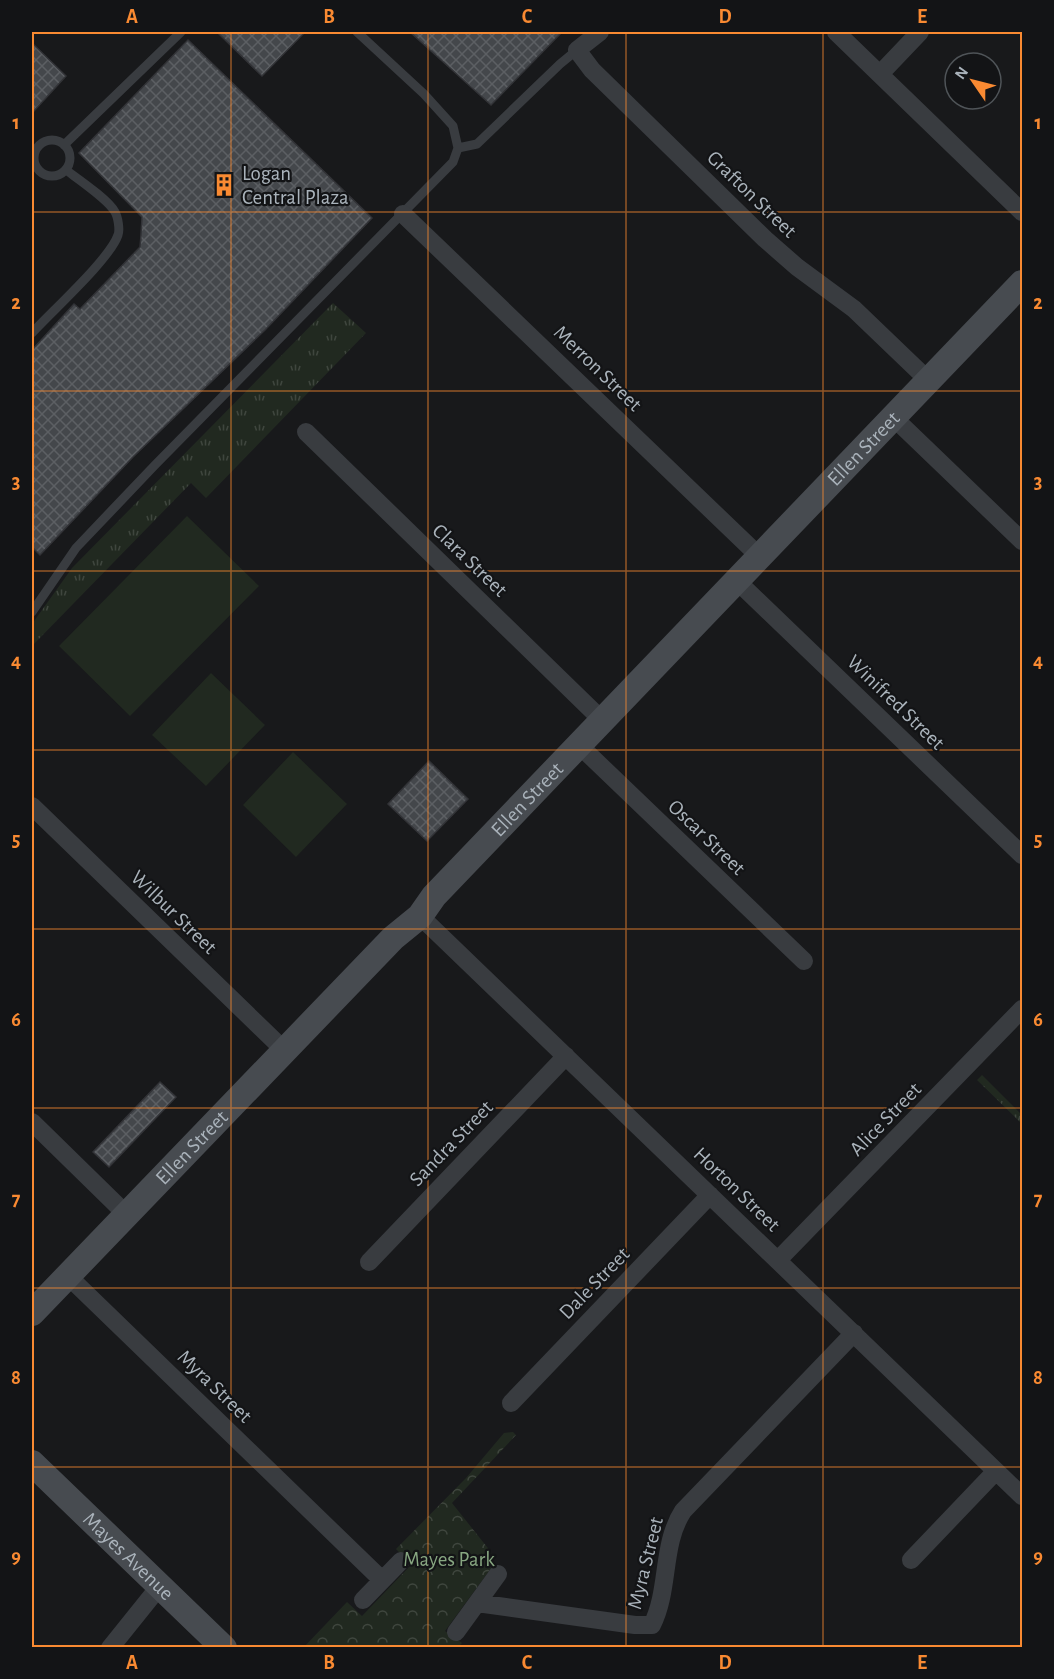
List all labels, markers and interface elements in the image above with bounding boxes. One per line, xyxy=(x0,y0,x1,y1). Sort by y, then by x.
text: A xyxy=(126,7,138,27)
text: B xyxy=(323,7,335,27)
text: C xyxy=(522,7,533,27)
text: D xyxy=(718,7,732,27)
text: E xyxy=(917,7,927,27)
north arrow xyxy=(943,51,1003,111)
text: N xyxy=(952,64,971,82)
text: 1 xyxy=(12,113,20,133)
text: 1 xyxy=(1034,113,1042,133)
street label: Grafton Street xyxy=(703,147,801,242)
place label: Logan Central Plaza xyxy=(242,163,349,208)
building icon: Logan Central Plaza xyxy=(211,172,237,198)
text: 2 xyxy=(11,293,21,313)
text: 2 xyxy=(1033,293,1043,313)
street label: Merron Street xyxy=(550,321,646,415)
street label: Ellen Street xyxy=(824,407,904,490)
text: 3 xyxy=(12,472,20,492)
text: 3 xyxy=(1034,472,1042,492)
street label: Clara Street xyxy=(428,520,511,601)
text: 4 xyxy=(11,651,21,671)
street label: Winifred Street xyxy=(843,651,949,754)
text: 4 xyxy=(1033,651,1043,671)
street label: Ellen Street xyxy=(487,758,568,841)
street label: Oscar Street xyxy=(664,796,749,879)
text: 5 xyxy=(12,830,20,850)
text: 5 xyxy=(1034,830,1042,850)
street label: Wilbur Street xyxy=(127,867,221,958)
text: 6 xyxy=(11,1010,21,1030)
text: 6 xyxy=(1033,1010,1043,1030)
street label: Alice Street xyxy=(845,1078,925,1160)
street label: Sandra Street xyxy=(406,1096,497,1190)
street label: Ellen Street xyxy=(152,1106,232,1189)
street label: Horton Street xyxy=(689,1143,784,1236)
text: 7 xyxy=(12,1189,21,1209)
text: 7 xyxy=(1034,1189,1043,1209)
street label: Dale Street xyxy=(555,1243,634,1323)
street label: Myra Street xyxy=(173,1346,256,1427)
text: 8 xyxy=(11,1368,21,1388)
text: 8 xyxy=(1033,1368,1043,1388)
street label: Mayes Avenue xyxy=(79,1508,177,1604)
street label: Myra Street xyxy=(624,1515,667,1611)
text: 9 xyxy=(11,1547,21,1567)
text: 9 xyxy=(1033,1547,1043,1567)
park label: Mayes Park xyxy=(403,1549,495,1570)
text: A xyxy=(126,1653,138,1673)
text: B xyxy=(323,1653,335,1673)
text: C xyxy=(522,1653,533,1673)
text: D xyxy=(718,1653,732,1673)
text: E xyxy=(917,1653,927,1673)

